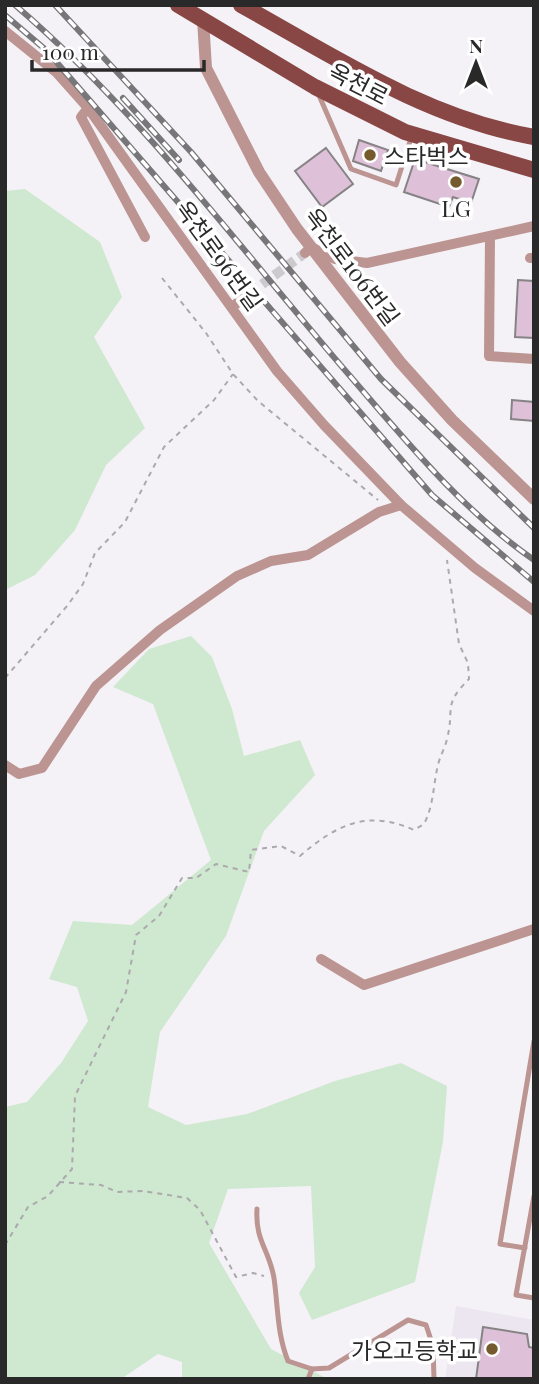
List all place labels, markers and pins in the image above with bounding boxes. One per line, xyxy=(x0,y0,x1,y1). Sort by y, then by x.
place label: 스타벅스 xyxy=(384,140,469,171)
marker: 스타벅스 xyxy=(362,147,378,163)
marker: LG xyxy=(448,174,464,190)
place label: LG xyxy=(441,192,471,223)
place label: 가오고등학교 xyxy=(351,1334,478,1365)
marker: 가오고등학교 xyxy=(484,1341,500,1357)

